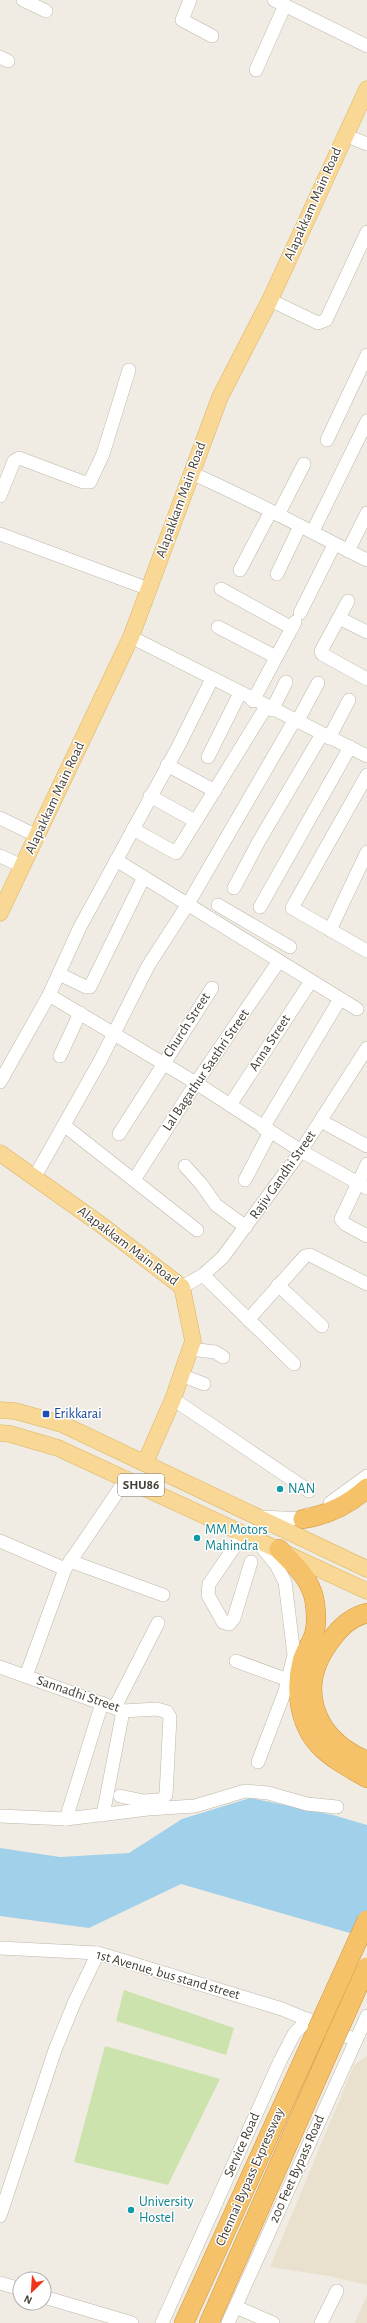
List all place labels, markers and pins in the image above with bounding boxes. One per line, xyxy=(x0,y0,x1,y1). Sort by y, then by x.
place label: Erikkarai xyxy=(54,1407,102,1421)
marker: Erikkarai xyxy=(41,1409,51,1419)
place label: NAN xyxy=(288,1482,315,1496)
marker: NAN xyxy=(275,1484,285,1494)
place label: MM Motors Mahindra xyxy=(205,1523,268,1553)
marker: MM Motors Mahindra xyxy=(192,1533,202,1543)
place label: University Hostel xyxy=(139,2195,194,2225)
marker: University Hostel xyxy=(126,2205,136,2215)

